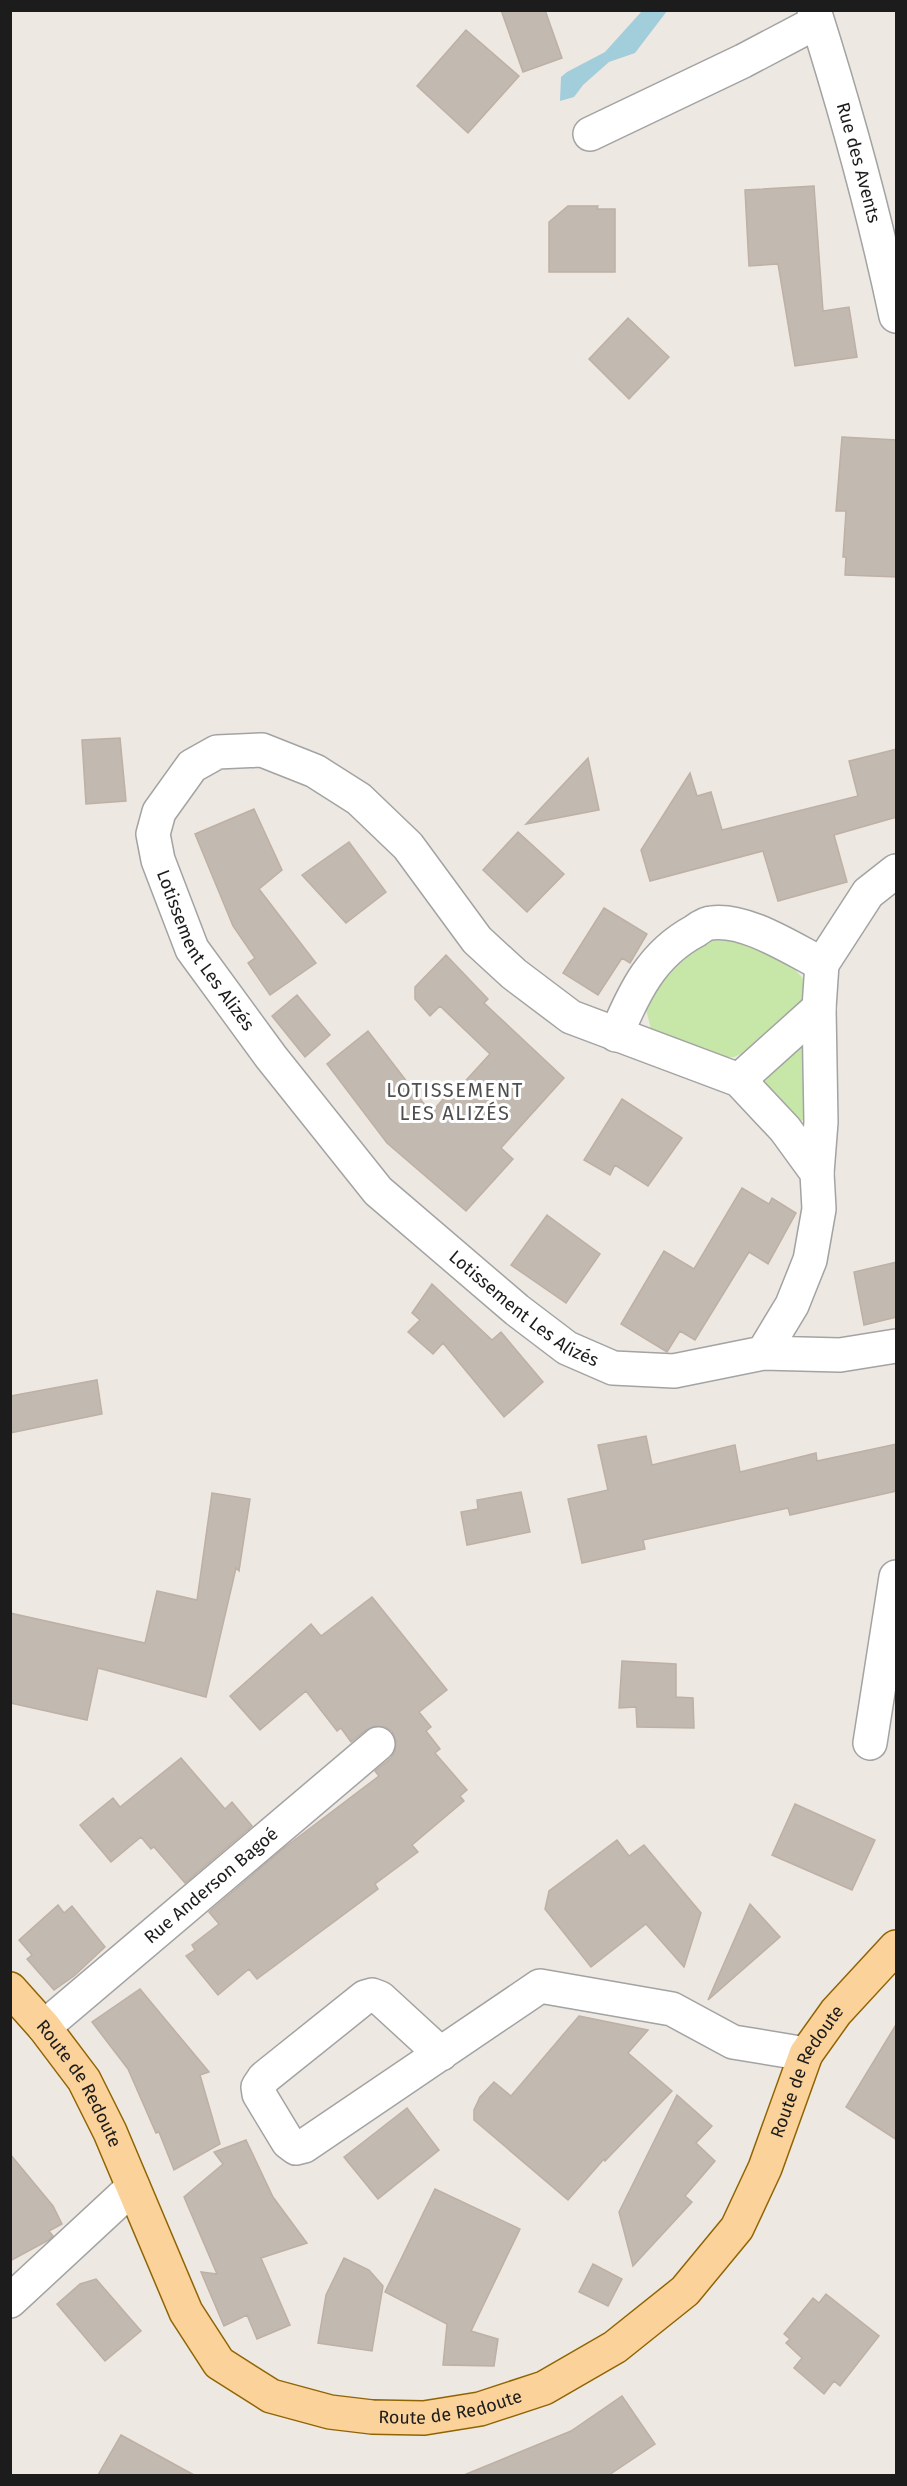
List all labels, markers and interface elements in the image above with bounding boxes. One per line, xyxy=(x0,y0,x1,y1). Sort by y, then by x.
street label: Rue des Avents xyxy=(832,100,885,225)
street label: Lotissement Les Alizés xyxy=(152,867,259,1035)
district label: LOTISSEMENT LES ALIZÉS xyxy=(386,1078,524,1125)
street label: Lotissement Les Alizés xyxy=(444,1246,602,1371)
street label: Rue Anderson Bagoé xyxy=(140,1823,282,1948)
street label: Route de Redoute xyxy=(766,2000,848,2141)
street label: Route de Redoute xyxy=(32,2015,126,2151)
street label: Route de Redoute xyxy=(378,2385,525,2429)

